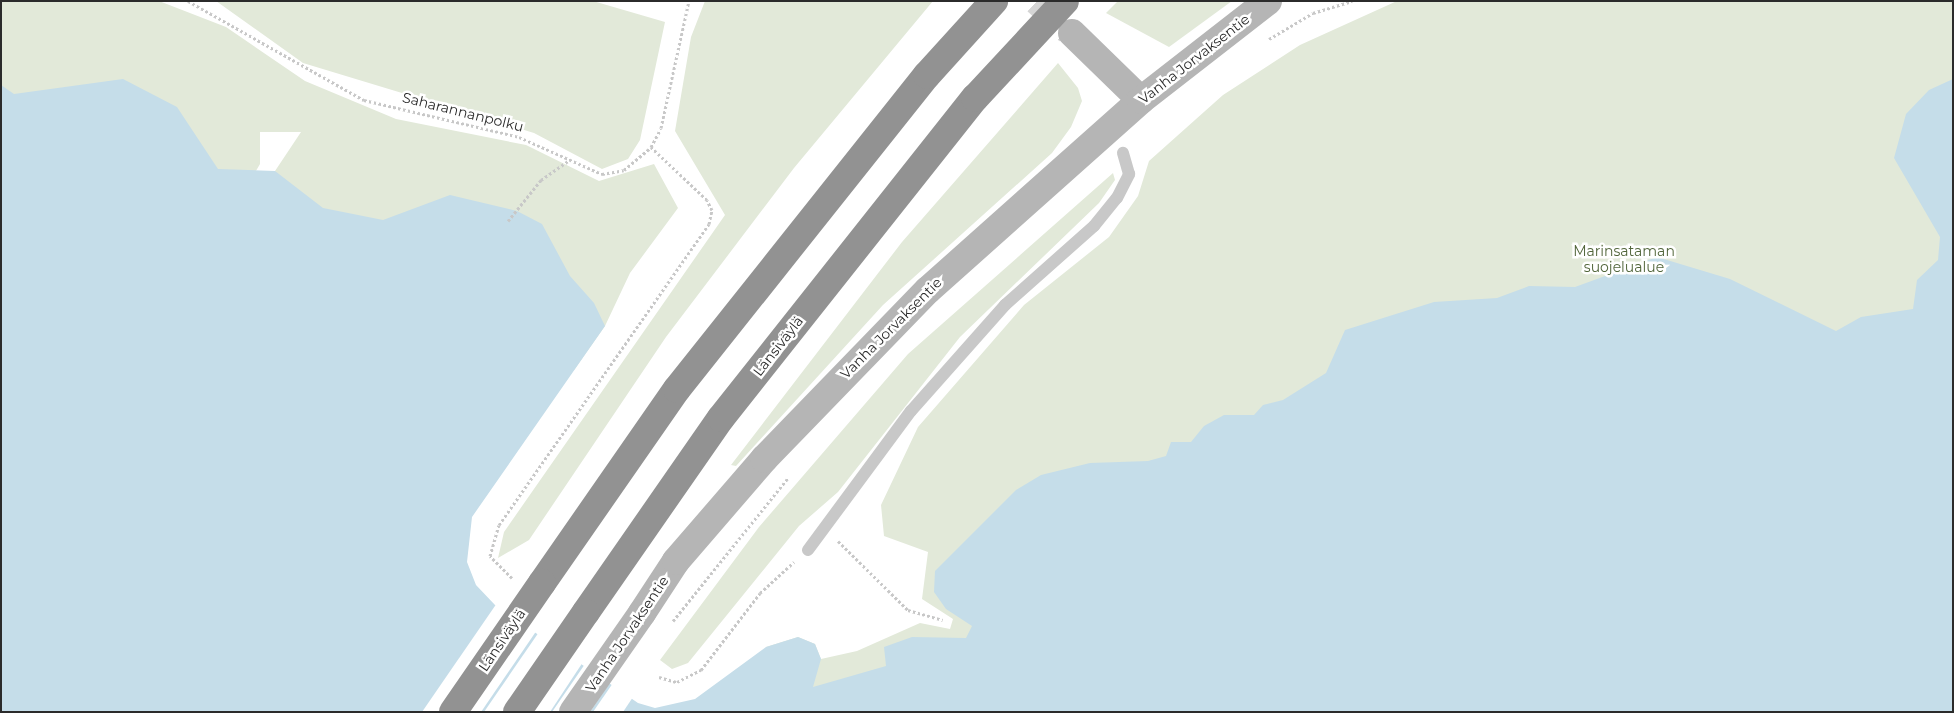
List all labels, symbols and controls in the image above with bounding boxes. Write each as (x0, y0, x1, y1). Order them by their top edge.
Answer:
street label: Vanha Jorvaksentie (1135, 10, 1253, 108)
street label: Saharannanpolku (401, 89, 525, 135)
park label: Marinsataman suojelualue (1573, 243, 1675, 276)
street label: Vanha Jorvaksentie (837, 274, 945, 382)
street label: Länsiväylä (749, 313, 807, 379)
street label: Vanha Jorvaksentie (582, 573, 672, 695)
street label: Länsiväylä (475, 606, 529, 674)

